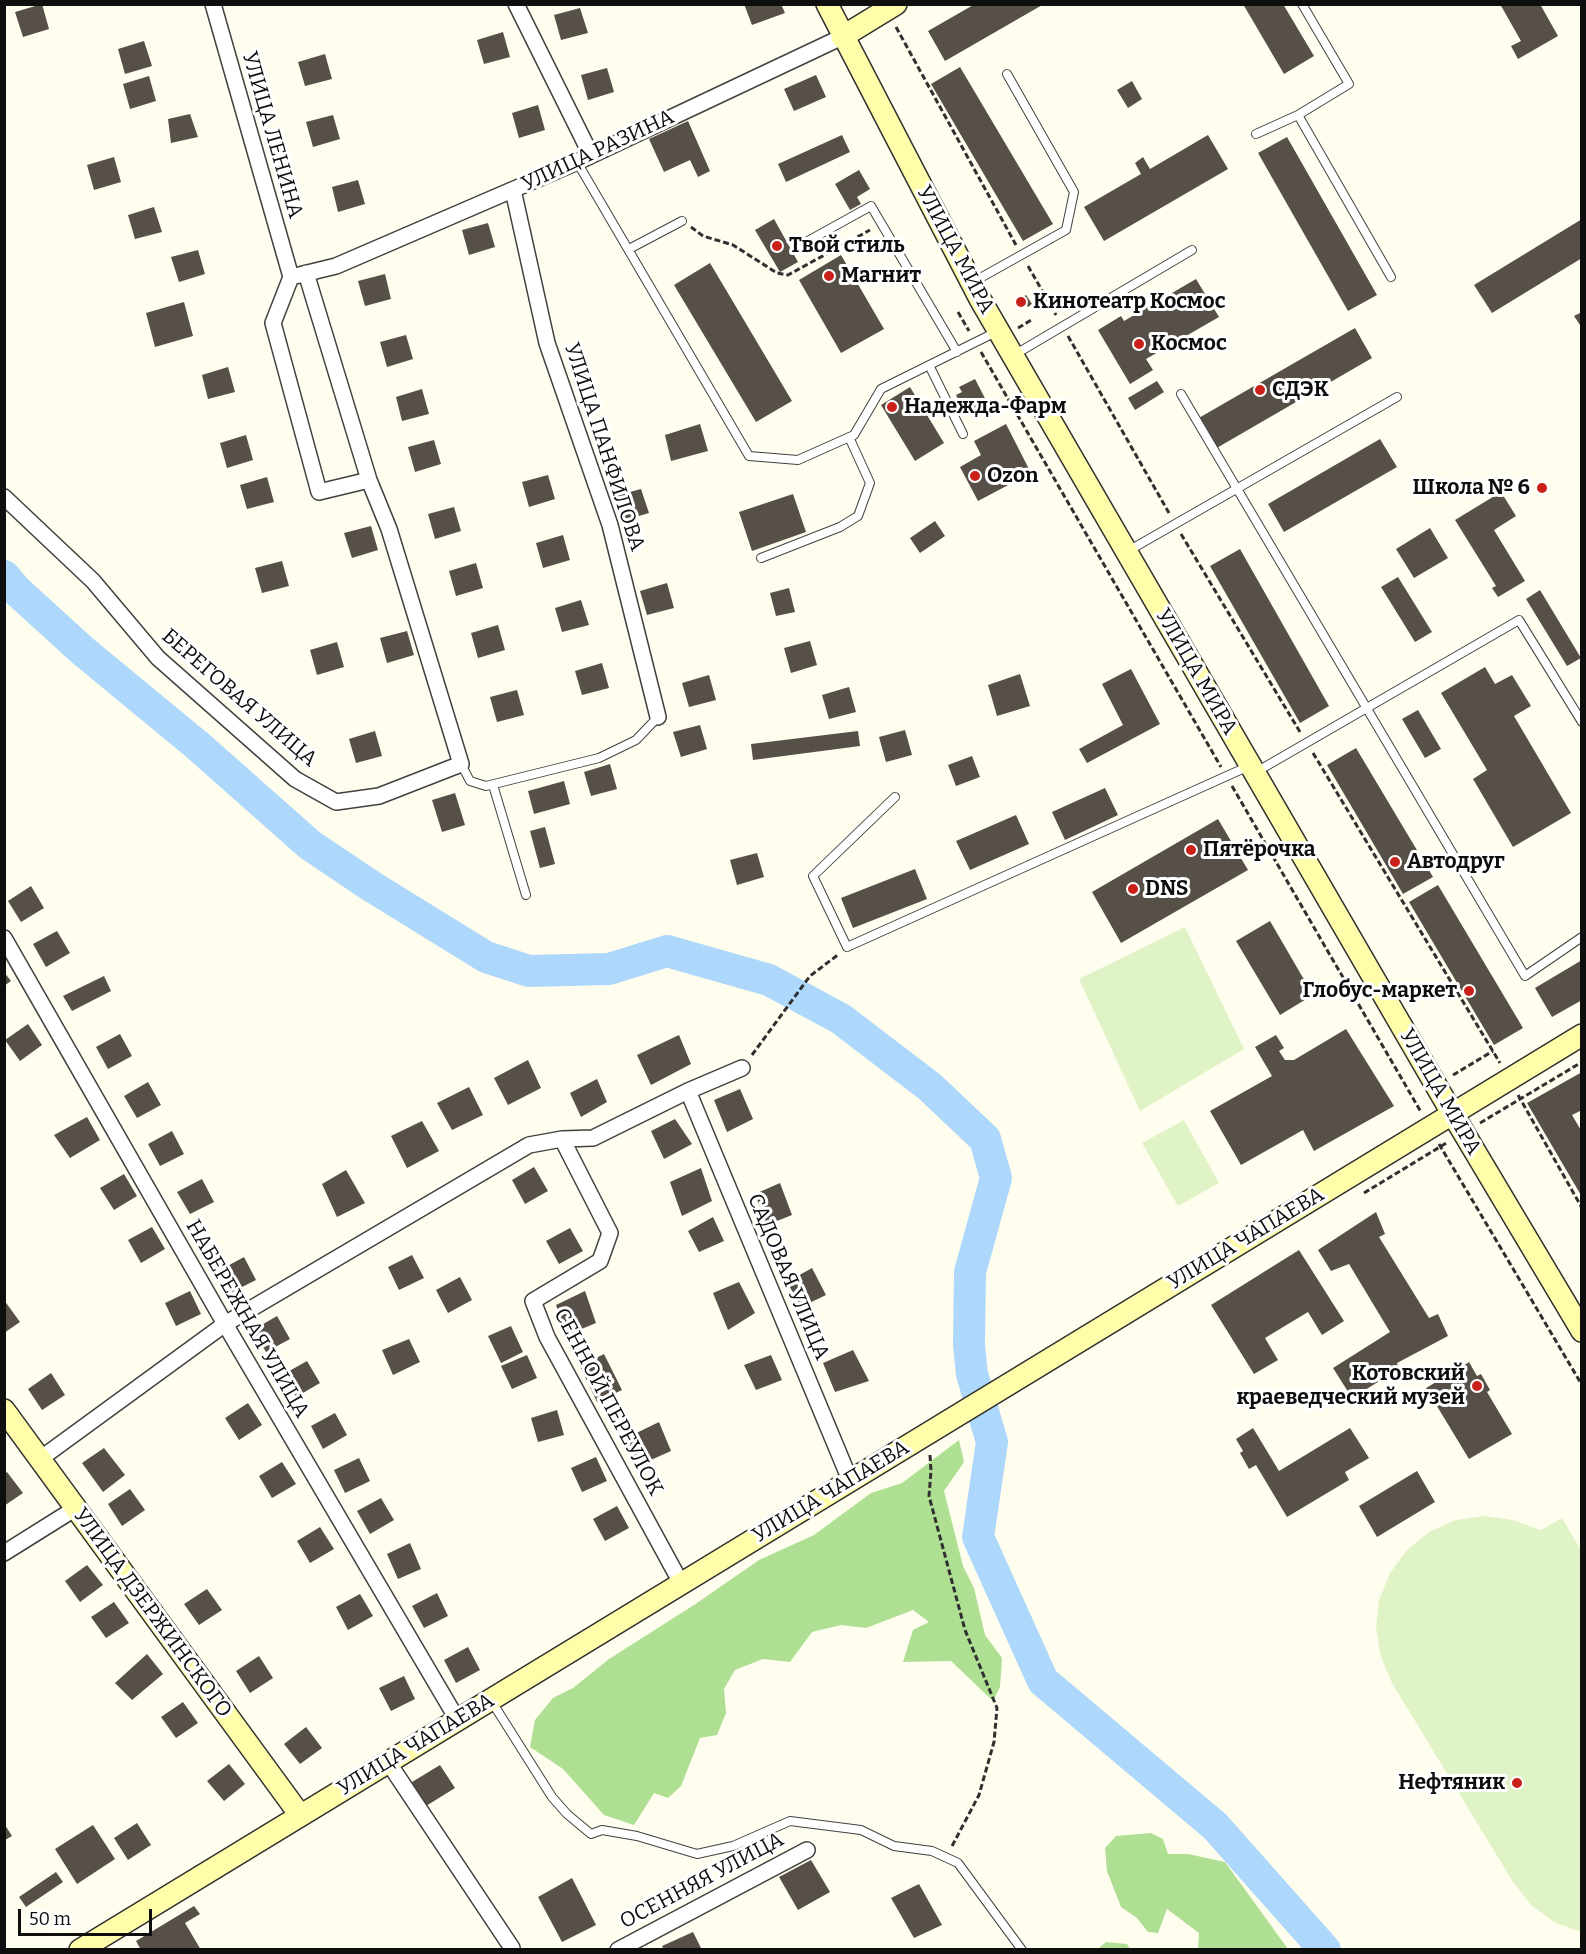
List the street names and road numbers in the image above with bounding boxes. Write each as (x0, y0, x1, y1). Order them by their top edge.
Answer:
street label: УЛИЦА ЛЕНИНА (236, 49, 308, 221)
street label: УЛИЦА РАЗИНА (518, 105, 678, 197)
street label: УЛИЦА МИРА (911, 182, 999, 318)
street label: УЛИЦА ПАНФИЛОВА (558, 340, 650, 554)
street label: УЛИЦА МИРА (1150, 605, 1242, 739)
street label: БЕРЕГОВАЯ УЛИЦА (156, 624, 322, 772)
street label: УЛИЦА МИРА (1394, 1025, 1486, 1159)
street label: УЛИЦА ЧАПАЕВА (1163, 1182, 1329, 1296)
street label: САДОВАЯ УЛИЦА (742, 1190, 834, 1364)
street label: НАБЕРЕЖНАЯ УЛИЦА (180, 1215, 314, 1423)
street label: СЕННОЙ ПЕРЕУЛОК (548, 1304, 668, 1500)
street label: УЛИЦА ЧАПАЕВА (748, 1435, 914, 1549)
street label: УЛИЦА ДЗЕРЖИНСКОГО (67, 1503, 237, 1723)
street label: УЛИЦА ЧАПАЕВА (333, 1688, 499, 1802)
street label: ОСЕННЯЯ УЛИЦА (616, 1827, 788, 1935)

